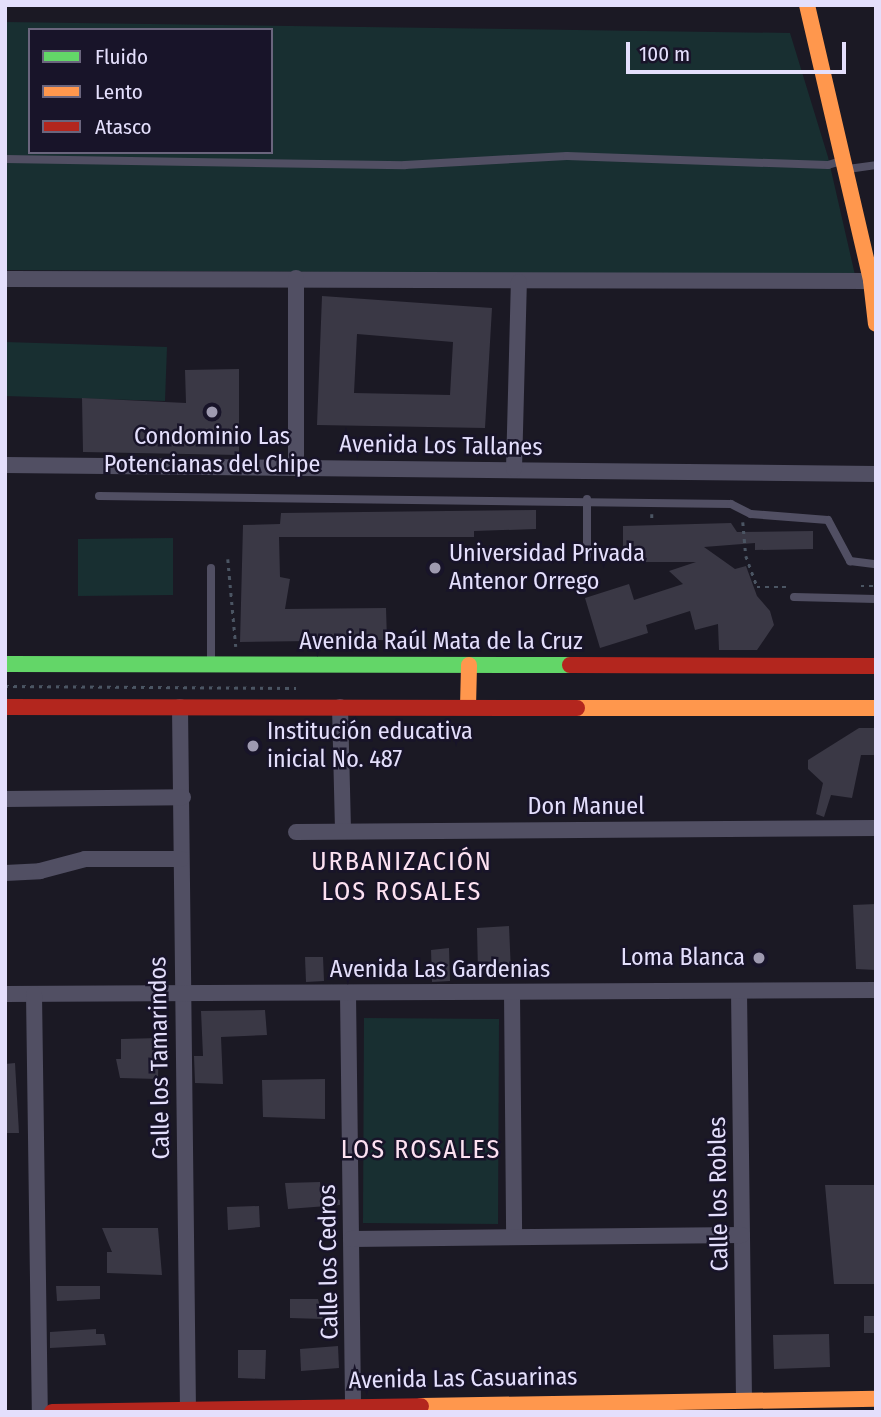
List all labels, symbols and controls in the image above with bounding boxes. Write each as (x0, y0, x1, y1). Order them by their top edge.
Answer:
legend (28, 28, 273, 154)
scale bar (629, 28, 850, 72)
text: 100 m (639, 41, 690, 67)
text: Fluido (95, 44, 148, 70)
text: Lento (95, 79, 143, 105)
text: Atasco (95, 114, 152, 140)
marker: Condominio Las Potencianas del Chipe (204, 404, 220, 420)
place label: Condominio Las Potencianas del Chipe (104, 423, 320, 479)
street label: Avenida Los Tallanes (339, 430, 543, 462)
place label: Universidad Privada Antenor Orrego (449, 540, 645, 596)
marker: Universidad Privada Antenor Orrego (427, 560, 443, 576)
street label: Avenida Raúl Mata de la Cruz (299, 628, 583, 656)
place label: Institución educativa inicial No. 487 (267, 718, 473, 774)
marker: Institución educativa inicial No. 487 (245, 738, 261, 754)
street label: Don Manuel (527, 793, 645, 821)
district label: URBANIZACIÓN LOS ROSALES (313, 846, 491, 908)
place label: Loma Blanca (621, 944, 745, 972)
marker: Loma Blanca (751, 950, 767, 966)
street label: Calle los Tamarindos (144, 956, 176, 1160)
street label: Avenida Las Gardenias (330, 956, 550, 984)
street label: Calle los Robles (703, 1116, 735, 1272)
district label: LOS ROSALES (342, 1134, 500, 1166)
street label: Calle los Cedros (313, 1184, 345, 1340)
street label: Avenida Las Casuarinas (348, 1363, 578, 1395)

